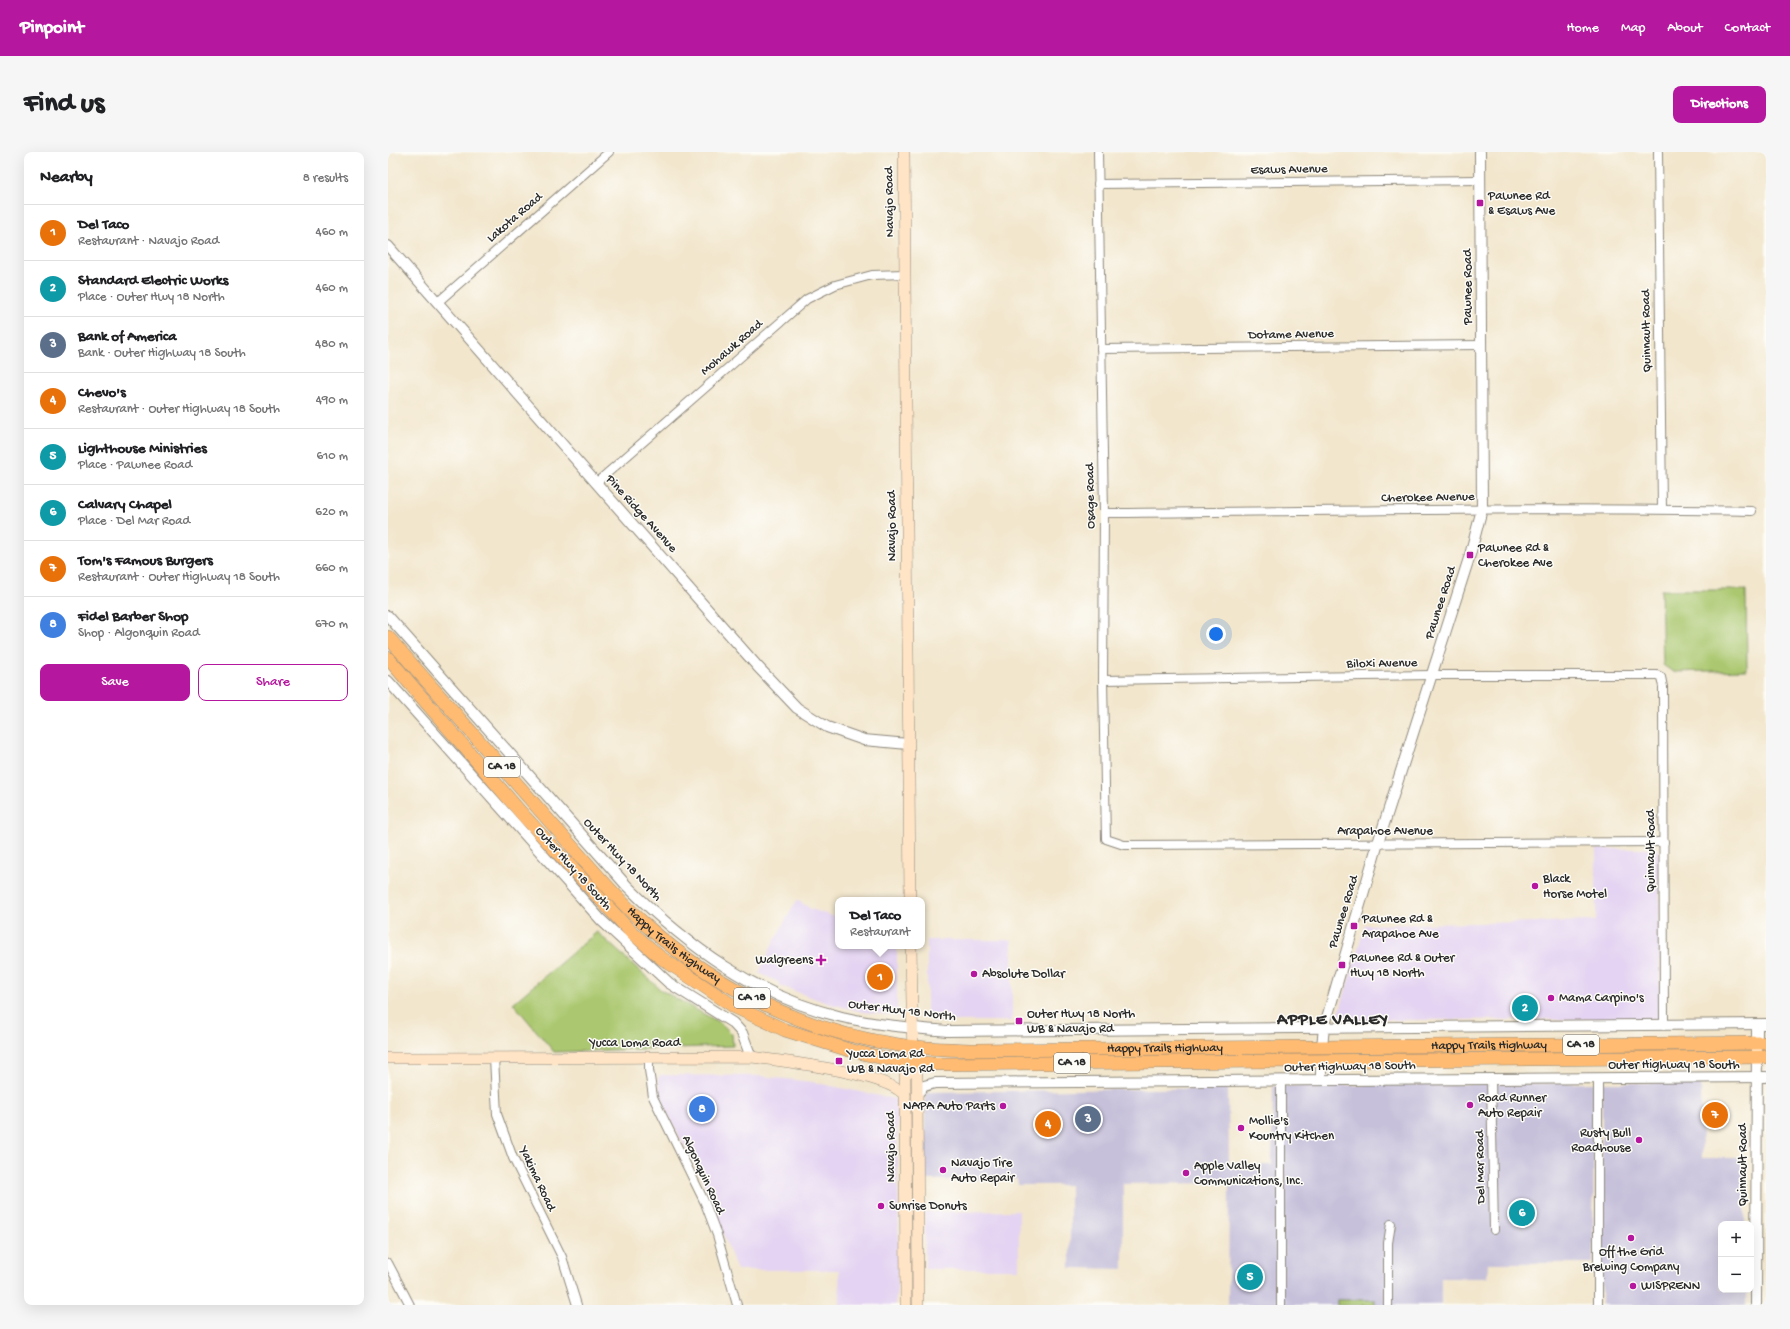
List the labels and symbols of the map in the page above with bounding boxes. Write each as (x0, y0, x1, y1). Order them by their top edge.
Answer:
street label: Esaws Avenue (1250, 162, 1328, 178)
street label: Navajo Road (882, 165, 898, 237)
street label: Lakota Road (484, 189, 547, 246)
place label: Pawnee Rd & Esaws Ave (1487, 189, 1556, 219)
marker: Pawnee Rd & Esaws Ave (1475, 198, 1485, 208)
street label: Pawnee Road (1461, 248, 1476, 326)
street label: Quinnault Road (1639, 288, 1655, 373)
street label: Mohawk Road (698, 316, 767, 379)
street label: Dotame Avenue (1247, 327, 1334, 343)
street label: Osage Road (1083, 462, 1099, 529)
street label: Pine Ridge Avenue (601, 471, 680, 556)
street label: Navajo Road (885, 489, 900, 561)
street label: Cherokee Avenue (1381, 490, 1475, 506)
place label: Pawnee Rd & Cherokee Ave (1477, 541, 1553, 571)
marker: Pawnee Rd & Cherokee Ave (1465, 550, 1475, 560)
street label: Pawnee Road (1422, 563, 1460, 642)
your location (1206, 624, 1226, 644)
street label: Biloxi Avenue (1345, 656, 1418, 672)
road number: CA 18 (484, 757, 520, 777)
street label: Quinnault Road (1644, 808, 1659, 892)
street label: Outer Hwy 18 North (580, 815, 664, 905)
street label: Outer Hwy 18 South (532, 824, 614, 914)
street label: Arapahoe Avenue (1337, 824, 1433, 839)
street label: Pawnee Road (1325, 872, 1363, 951)
place label: Black Horse Motel (1542, 872, 1607, 902)
marker: Black Horse Motel (1530, 881, 1540, 891)
street label: Happy Trails Highway (624, 904, 724, 987)
place label: Pawnee Rd & Arapahoe Ave (1361, 912, 1439, 942)
marker: Pawnee Rd & Arapahoe Ave (1349, 921, 1359, 931)
place label: Pawnee Rd & Outer Hwy 18 North (1349, 951, 1456, 981)
place label: Walgreens (755, 953, 814, 968)
marker: Walgreens (816, 955, 826, 965)
marker: Pawnee Rd & Outer Hwy 18 North (1337, 960, 1347, 970)
pin: 1 (867, 962, 893, 992)
place label: Absolute Dollar (982, 967, 1066, 982)
marker: Absolute Dollar (969, 969, 979, 979)
road number: CA 18 (734, 988, 770, 1008)
place label: Mama Carpino's (1559, 991, 1645, 1006)
pin: 2 (1512, 993, 1538, 1023)
marker: Mama Carpino's (1546, 993, 1556, 1003)
street label: Outer Hwy 18 North (847, 997, 957, 1025)
place label: Outer Hwy 18 North WB & Navajo Rd (1027, 1007, 1135, 1037)
district label: APPLE VALLEY (1276, 1011, 1389, 1031)
marker: Outer Hwy 18 North WB & Navajo Rd (1014, 1016, 1024, 1026)
road number: CA 18 (1563, 1035, 1599, 1055)
street label: Yucca Loma Road (589, 1036, 682, 1051)
street label: Happy Trails Highway (1431, 1037, 1547, 1053)
street label: Happy Trails Highway (1107, 1040, 1223, 1056)
place label: Yucca Loma Rd WB & Navajo Rd (846, 1047, 935, 1077)
road number: CA 18 (1054, 1053, 1090, 1073)
marker: Yucca Loma Rd WB & Navajo Rd (834, 1056, 844, 1066)
street label: Outer Highway 18 South (1284, 1058, 1416, 1076)
street label: Outer Highway 18 South (1608, 1058, 1740, 1073)
place label: Road Runner Auto Repair (1478, 1091, 1547, 1121)
pin: 8 (689, 1094, 715, 1124)
place label: NAPA Auto Parts (903, 1099, 996, 1114)
marker: Road Runner Auto Repair (1465, 1100, 1475, 1110)
pin: 7 (1702, 1100, 1728, 1130)
marker: NAPA Auto Parts (998, 1101, 1008, 1111)
pin: 3 (1075, 1104, 1101, 1134)
pin: 4 (1035, 1109, 1061, 1139)
street label: Navajo Road (884, 1110, 899, 1182)
place label: Mollie's Kountry Kitchen (1249, 1114, 1335, 1144)
street label: Quinnault Road (1736, 1122, 1751, 1206)
marker: Mollie's Kountry Kitchen (1236, 1123, 1246, 1133)
place label: Rusty Bull Roadhouse (1571, 1126, 1631, 1156)
street label: Del Mar Road (1473, 1129, 1489, 1205)
street label: Algonquin Road (678, 1133, 728, 1218)
marker: Rusty Bull Roadhouse (1634, 1135, 1644, 1145)
street label: Yakima Road (515, 1143, 559, 1215)
place label: Navajo Tire Auto Repair (951, 1156, 1016, 1186)
place label: Apple Valley Communications, Inc. (1194, 1159, 1304, 1189)
marker: Navajo Tire Auto Repair (938, 1165, 948, 1175)
marker: Apple Valley Communications, Inc. (1181, 1168, 1191, 1178)
pin: 6 (1509, 1198, 1535, 1228)
place label: Sunrise Donuts (889, 1199, 968, 1214)
marker: Sunrise Donuts (876, 1201, 886, 1211)
marker: Off the Grid Brewing Company (1626, 1233, 1636, 1243)
place label: Off the Grid Brewing Company (1582, 1245, 1680, 1275)
pin: 5 (1237, 1262, 1263, 1292)
place label: WISPRENN (1641, 1279, 1700, 1294)
marker: WISPRENN (1628, 1281, 1638, 1291)

